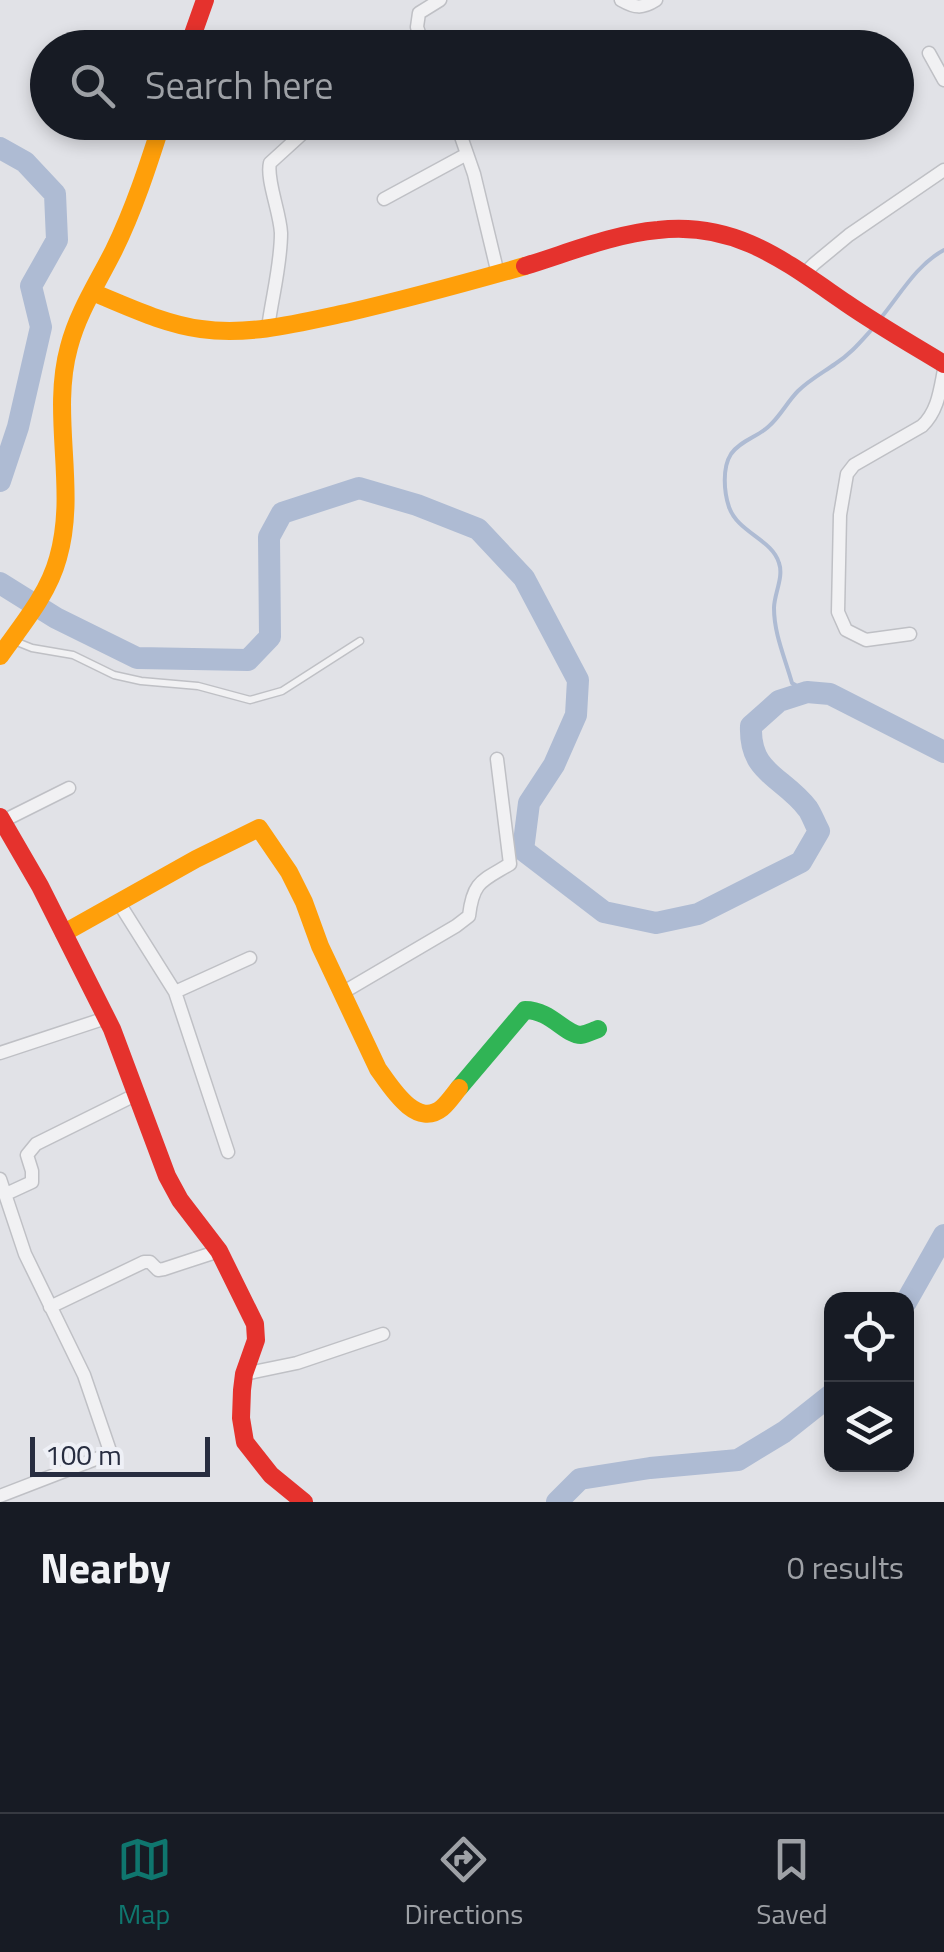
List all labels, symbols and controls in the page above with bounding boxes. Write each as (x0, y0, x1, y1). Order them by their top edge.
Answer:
search box (30, 30, 914, 140)
text: Search here (145, 56, 333, 114)
icon: search (65, 58, 120, 113)
map controls (824, 1292, 914, 1472)
button: locate (824, 1292, 914, 1382)
button: layers (824, 1382, 914, 1472)
scale bar (30, 1432, 210, 1476)
text: 100 m (45, 1433, 122, 1476)
text: Nearby (40, 1535, 171, 1599)
text: 0 results (787, 1543, 904, 1591)
tab: Map (117, 1832, 172, 1935)
tab: Directions (405, 1832, 523, 1935)
tab: Saved (756, 1832, 827, 1935)

